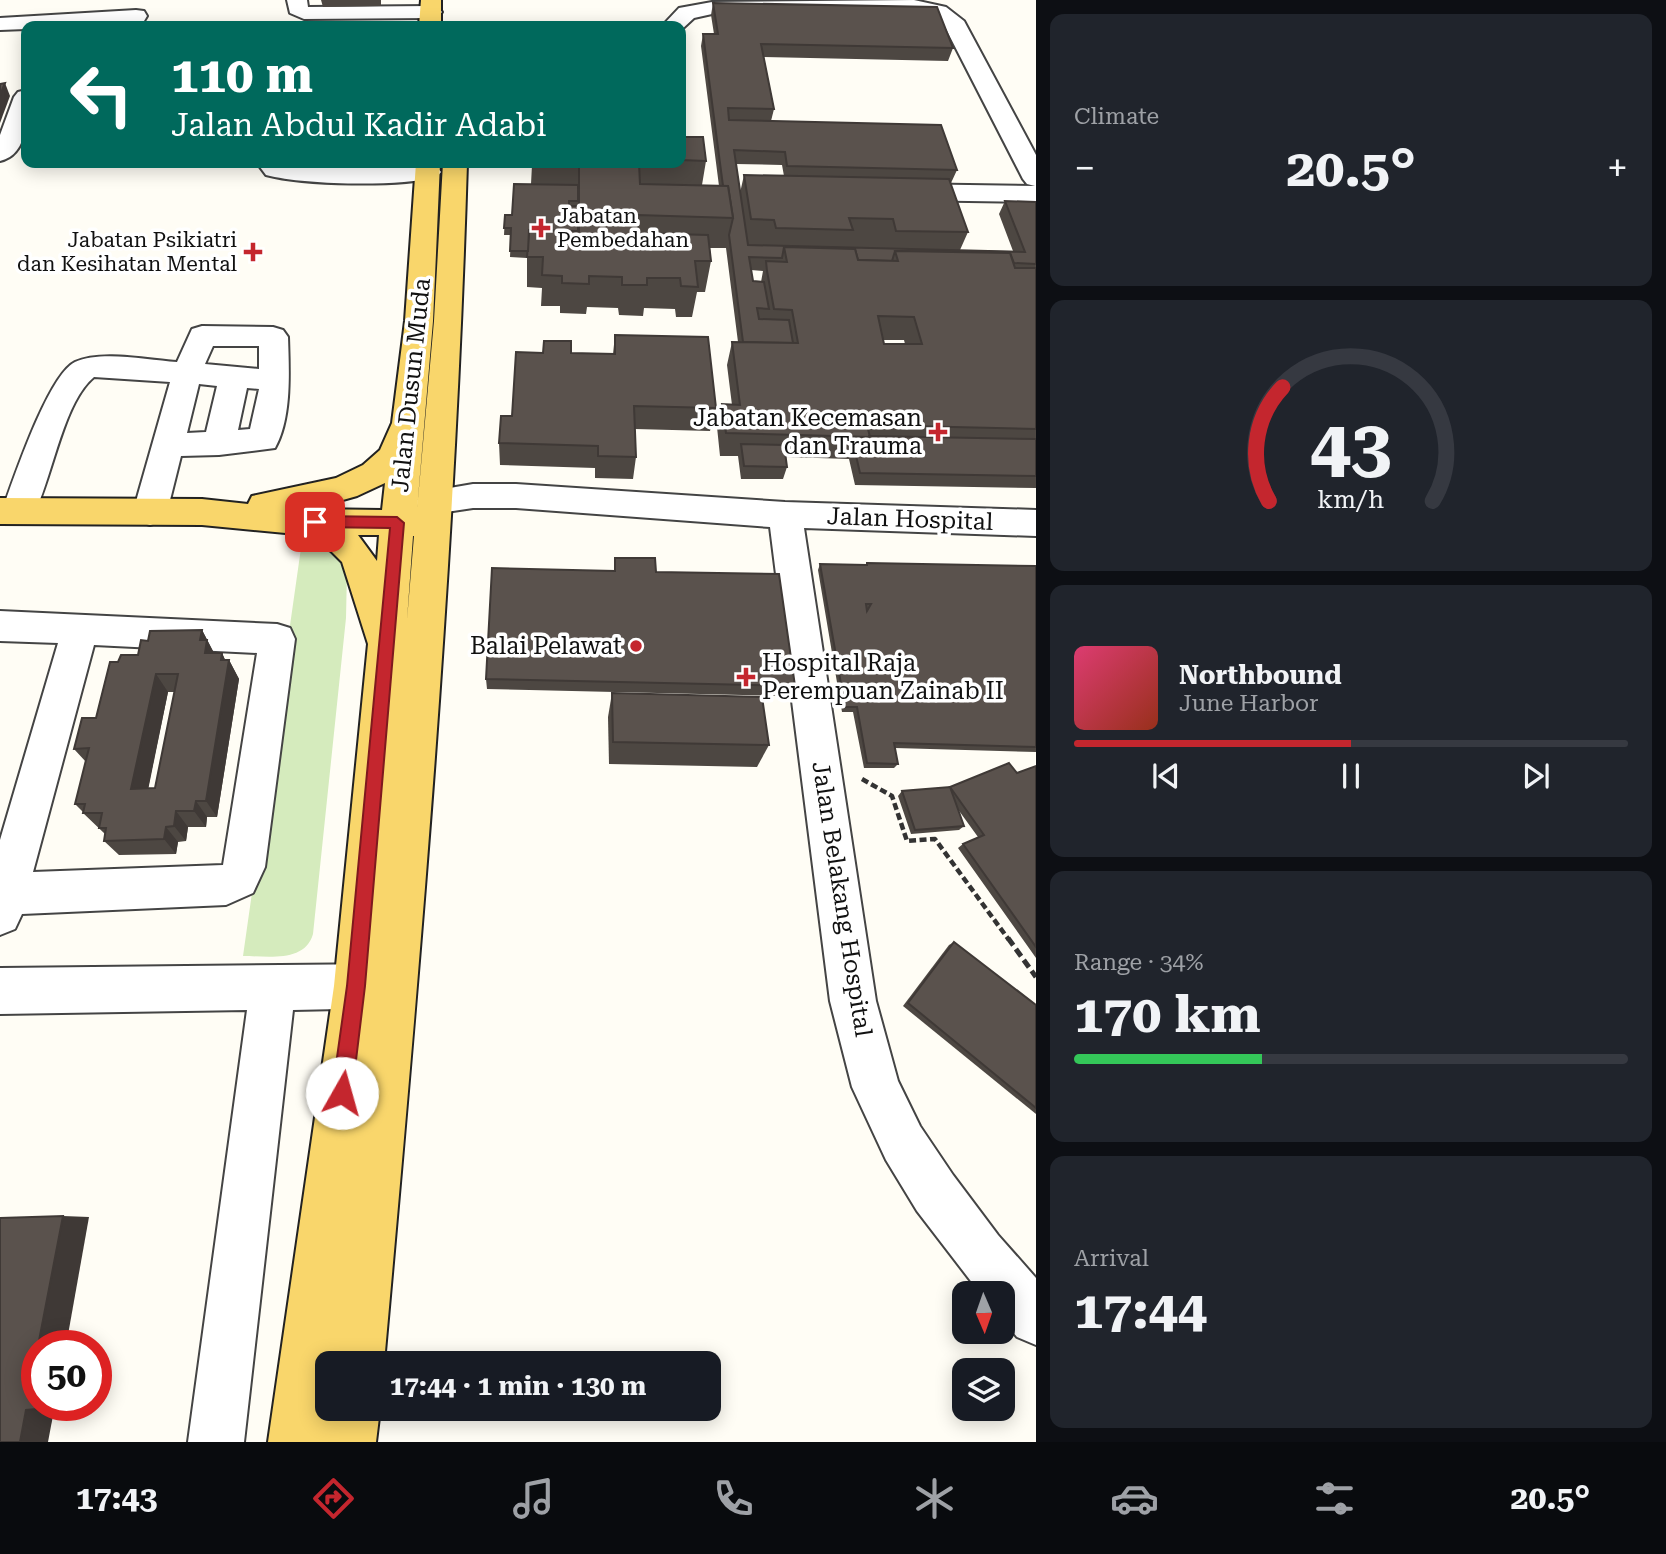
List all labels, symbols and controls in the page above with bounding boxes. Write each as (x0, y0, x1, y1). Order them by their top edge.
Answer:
text: 110 m (171, 47, 313, 104)
icon: left (56, 49, 147, 140)
text: Climate (1074, 103, 1159, 130)
text: Jalan Abdul Kadir Adabi (171, 106, 546, 144)
text: 20.5° (1286, 138, 1416, 199)
text: − (1074, 146, 1095, 190)
text: + (1607, 146, 1628, 190)
place label: Jabatan Pembedahan (557, 204, 689, 252)
marker: Jabatan Pembedahan (531, 218, 551, 238)
place label: Jabatan Psikiatri dan Kesihatan Mental (17, 228, 238, 276)
marker: Jabatan Psikiatri dan Kesihatan Mental (243, 242, 263, 262)
street label: Jalan Dusun Muda (386, 276, 436, 494)
place label: Jabatan Kecemasan dan Trauma (693, 404, 922, 460)
text: 43 (1310, 405, 1392, 490)
marker: Jabatan Kecemasan dan Trauma (928, 422, 948, 442)
text: km/h (1318, 485, 1384, 514)
pin (285, 492, 345, 552)
street label: Jalan Hospital (826, 502, 994, 536)
icon: arrive (296, 503, 334, 541)
place label: Balai Pelawat (470, 632, 622, 660)
marker: Balai Pelawat (628, 638, 644, 654)
place label: Hospital Raja Perempuan Zainab II (762, 649, 1004, 705)
text: Northbound (1179, 660, 1342, 690)
marker: Hospital Raja Perempuan Zainab II (736, 667, 756, 687)
text: June Harbor (1179, 690, 1319, 717)
icon: previous (1147, 757, 1185, 795)
icon: pause (1332, 757, 1370, 795)
icon: next (1517, 757, 1555, 795)
street label: Jalan Belakang Hospital (806, 759, 878, 1039)
text: Range · 34% (1074, 949, 1203, 976)
text: 170 km (1074, 984, 1261, 1045)
position arrow (305, 1056, 379, 1130)
text: Arrival (1074, 1245, 1149, 1272)
text: 17:44 (1074, 1280, 1207, 1341)
north arrow (952, 1281, 1015, 1344)
map controls (952, 1281, 1015, 1421)
speed limit sign: 50 (21, 1330, 112, 1421)
button: layers (952, 1358, 1015, 1421)
text: 17:44 · 1 min · 130 m (390, 1371, 646, 1401)
icon: directions (309, 1474, 358, 1523)
icon: music (509, 1474, 558, 1523)
icon: phone (709, 1474, 758, 1523)
icon: climate (910, 1474, 959, 1523)
icon: car (1110, 1474, 1159, 1523)
icon: filters (1310, 1474, 1359, 1523)
text: 17:43 (76, 1479, 157, 1517)
text: 20.5° (1511, 1479, 1590, 1517)

